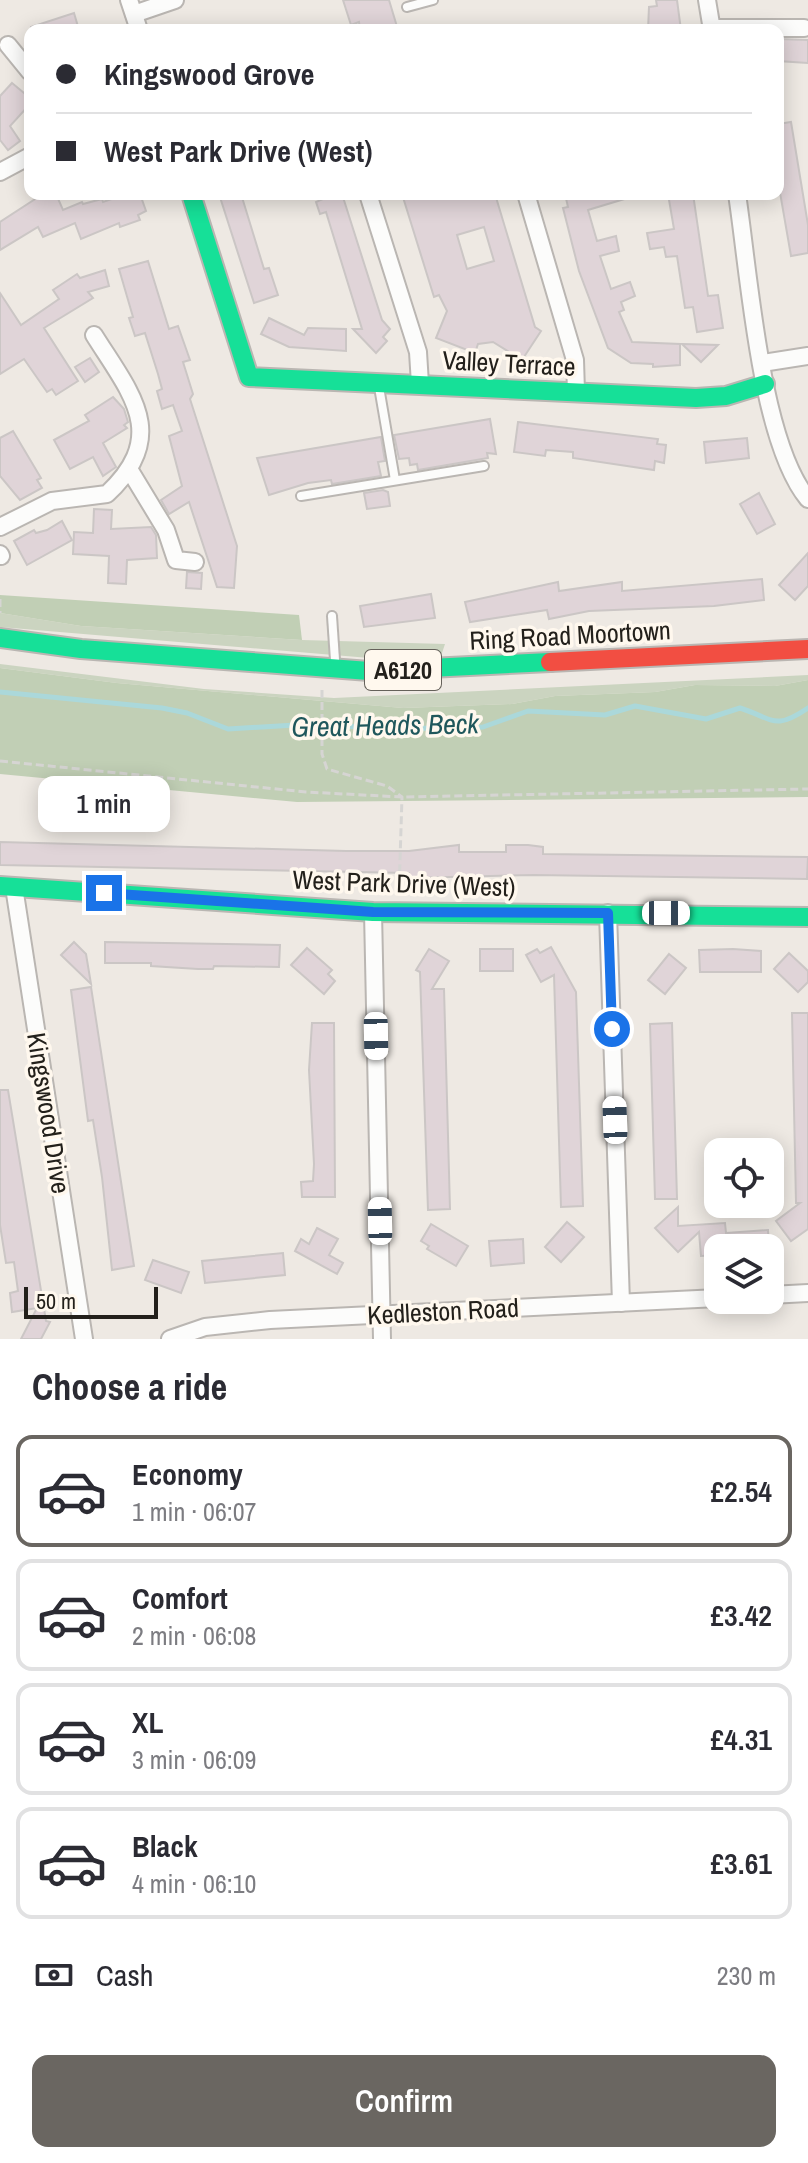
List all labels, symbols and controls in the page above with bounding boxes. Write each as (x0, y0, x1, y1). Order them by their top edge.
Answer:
text: Kingswood Grove (104, 54, 315, 94)
text: West Park Drive (West) (104, 131, 372, 171)
street label: Valley Terrace (442, 342, 576, 384)
street label: Ring Road Moortown (468, 612, 672, 658)
road number: A6120 (365, 650, 441, 690)
water label: Great Heads Beck (291, 704, 481, 746)
callout: 1 min (38, 777, 170, 833)
text: 1 min (77, 786, 131, 821)
street label: West Park Drive (West) (292, 862, 516, 904)
route end (86, 875, 122, 911)
car (642, 901, 690, 925)
route start (594, 1011, 630, 1047)
car (364, 1012, 388, 1060)
street label: Kingswood Drive (19, 1030, 79, 1196)
car (602, 1096, 628, 1144)
map controls (704, 1138, 784, 1314)
button: locate (704, 1138, 784, 1218)
car (368, 1197, 392, 1245)
button: layers (704, 1234, 784, 1314)
scale bar (24, 1283, 158, 1319)
text: 50 m (36, 1286, 76, 1316)
street label: Kedleston Road (366, 1290, 520, 1332)
text: Choose a ride (32, 1363, 227, 1411)
text: Economy (132, 1454, 243, 1494)
icon: car (36, 1455, 108, 1527)
text: £2.54 (710, 1471, 772, 1511)
text: 1 min · 06:07 (132, 1494, 256, 1529)
text: Comfort (132, 1578, 228, 1618)
icon: car (36, 1579, 108, 1651)
text: £3.42 (710, 1595, 772, 1635)
text: 2 min · 06:08 (132, 1618, 256, 1653)
text: XL (132, 1702, 163, 1742)
icon: car (36, 1703, 108, 1775)
text: £4.31 (710, 1719, 772, 1759)
text: 3 min · 06:09 (132, 1742, 256, 1777)
text: Black (132, 1826, 198, 1866)
icon: car (36, 1827, 108, 1899)
text: £3.61 (710, 1843, 772, 1883)
text: 4 min · 06:10 (132, 1866, 256, 1901)
icon: cash (32, 1953, 76, 1997)
text: Cash (96, 1955, 153, 1995)
text: 230 m (717, 1958, 776, 1993)
button: Confirm (32, 2055, 776, 2147)

